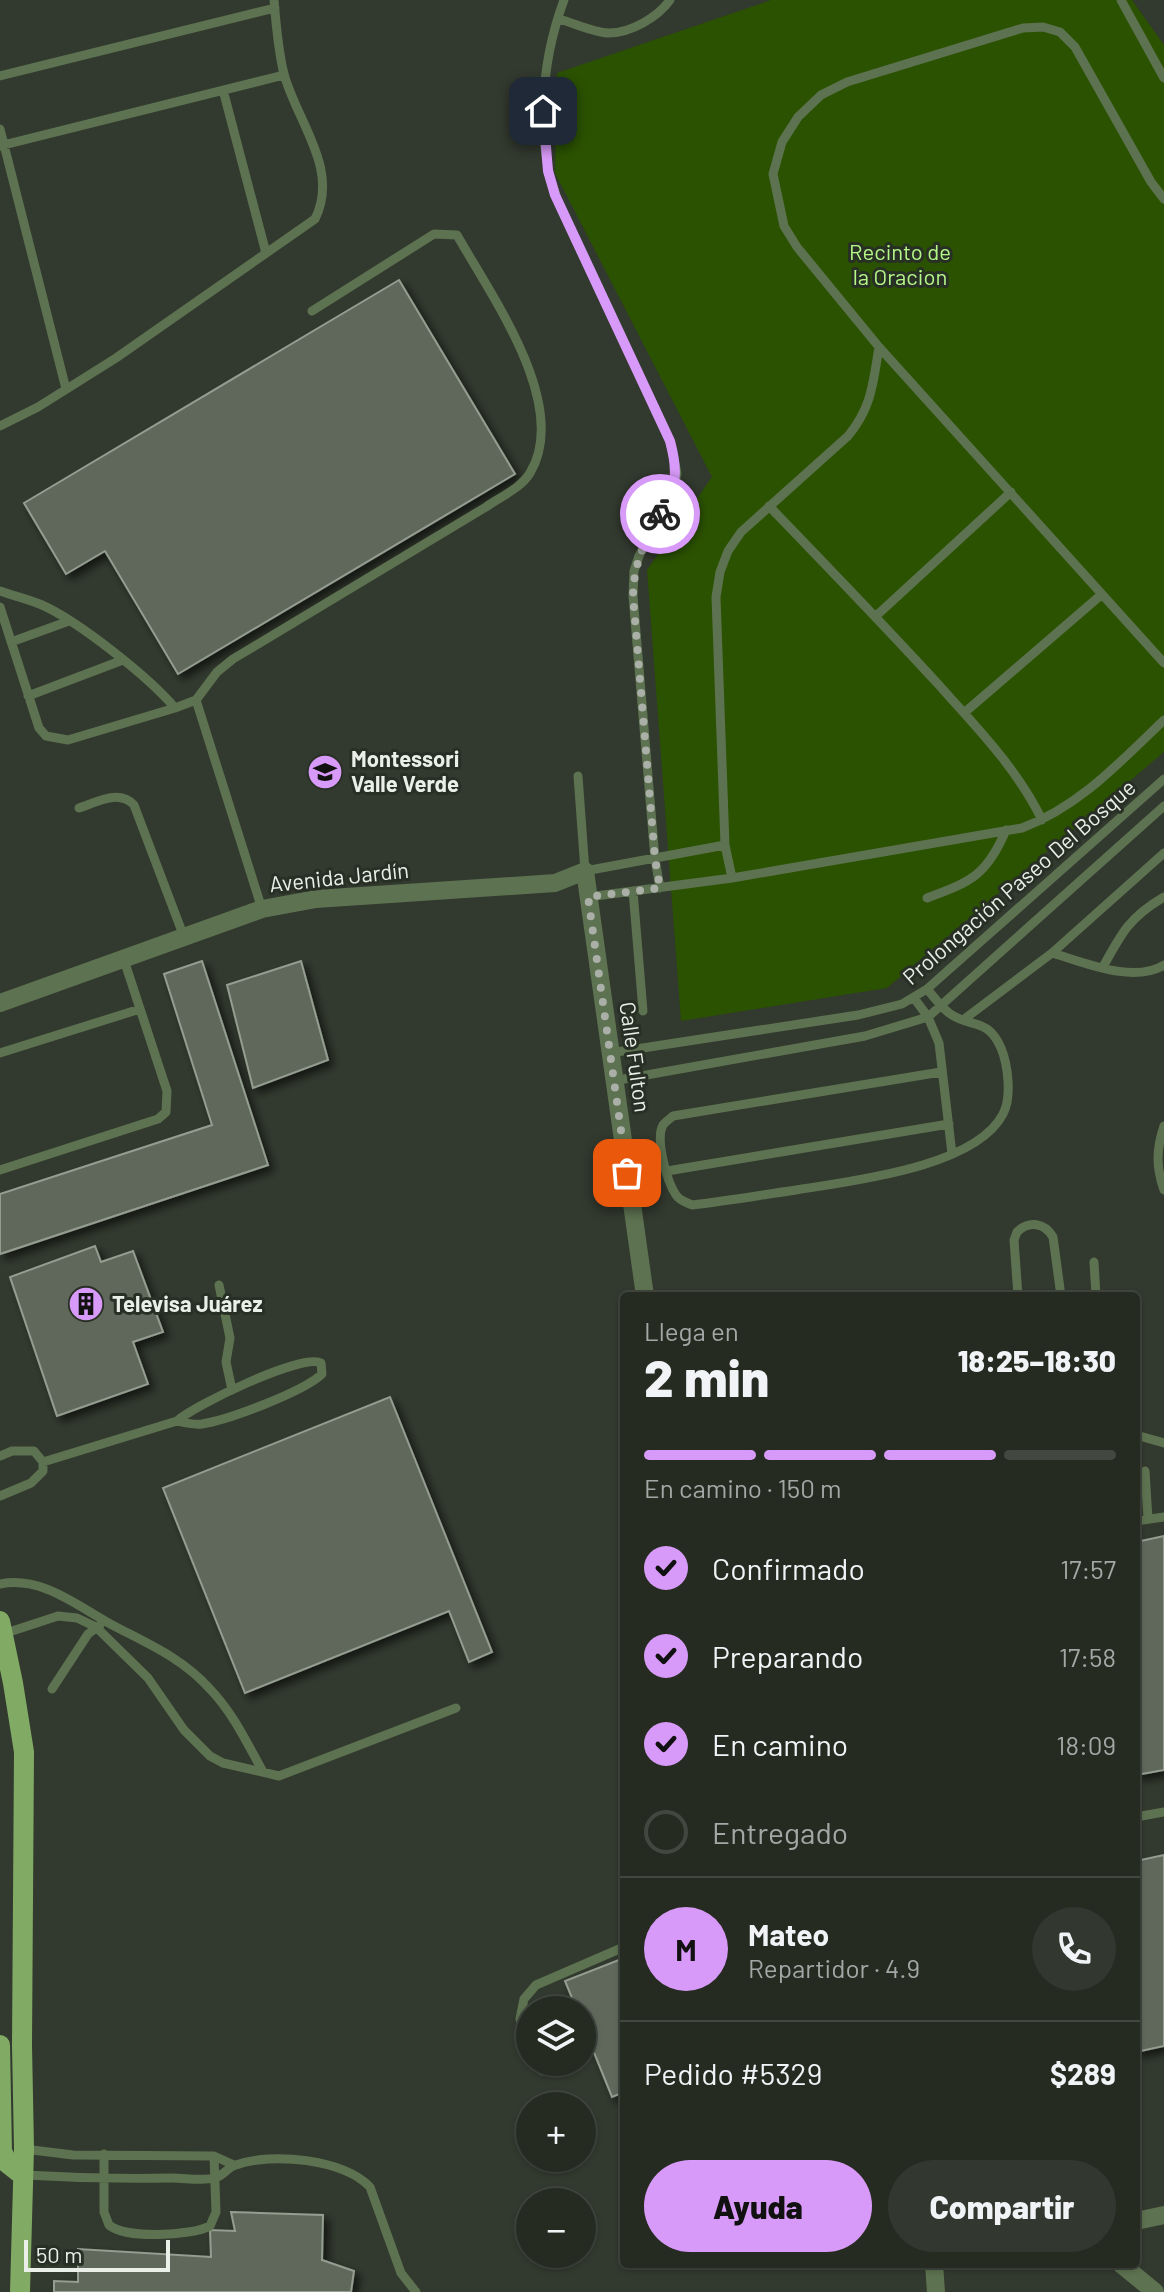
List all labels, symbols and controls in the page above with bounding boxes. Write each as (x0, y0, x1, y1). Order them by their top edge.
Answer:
pin (509, 77, 577, 145)
icon: home (521, 89, 565, 133)
park label: Recinto de la Oracion (849, 238, 951, 289)
courier (620, 474, 700, 554)
icon: bike (638, 492, 682, 536)
place label: Montessori Valle Verde (351, 745, 459, 796)
school or university icon: Montessori Valle Verde (306, 753, 344, 791)
street label: Prolongación Paseo Del Bosque (897, 773, 1140, 989)
street label: Avenida Jardín (268, 856, 410, 896)
street label: Calle Fulton (615, 1000, 657, 1114)
pin (593, 1139, 661, 1207)
icon: bag (605, 1151, 649, 1195)
building icon: Televisa Juárez (67, 1285, 105, 1323)
place label: Televisa Juárez (112, 1290, 263, 1316)
text: Llega en (644, 1315, 739, 1346)
text: 18:25–18:30 (958, 1342, 1116, 1378)
text: 2 min (644, 1345, 769, 1407)
text: En camino · 150 m (644, 1472, 842, 1503)
icon: check (644, 1546, 688, 1590)
text: Confirmado (712, 1550, 865, 1586)
text: 17:57 (1060, 1553, 1116, 1584)
icon: check (644, 1634, 688, 1678)
text: Preparando (712, 1638, 863, 1674)
text: 17:58 (1059, 1641, 1116, 1672)
icon: check (644, 1722, 688, 1766)
text: En camino (712, 1726, 848, 1762)
text: 18:09 (1056, 1729, 1116, 1760)
text: Entregado (712, 1814, 848, 1850)
button: phone (1032, 1907, 1116, 1991)
text: Mateo (748, 1916, 829, 1952)
text: M (675, 1931, 697, 1967)
text: Repartidor · 4.9 (748, 1952, 920, 1983)
map controls (516, 1996, 596, 2268)
button: layers (516, 1996, 596, 2076)
text: Pedido #5329 (644, 2055, 822, 2091)
text: $289 (1050, 2055, 1116, 2091)
button: + (516, 2092, 596, 2172)
button: Ayuda (644, 2160, 872, 2252)
button: Compartir (888, 2160, 1116, 2252)
button: − (516, 2188, 596, 2268)
scale bar (24, 2236, 170, 2272)
text: 50 m (36, 2241, 82, 2267)

